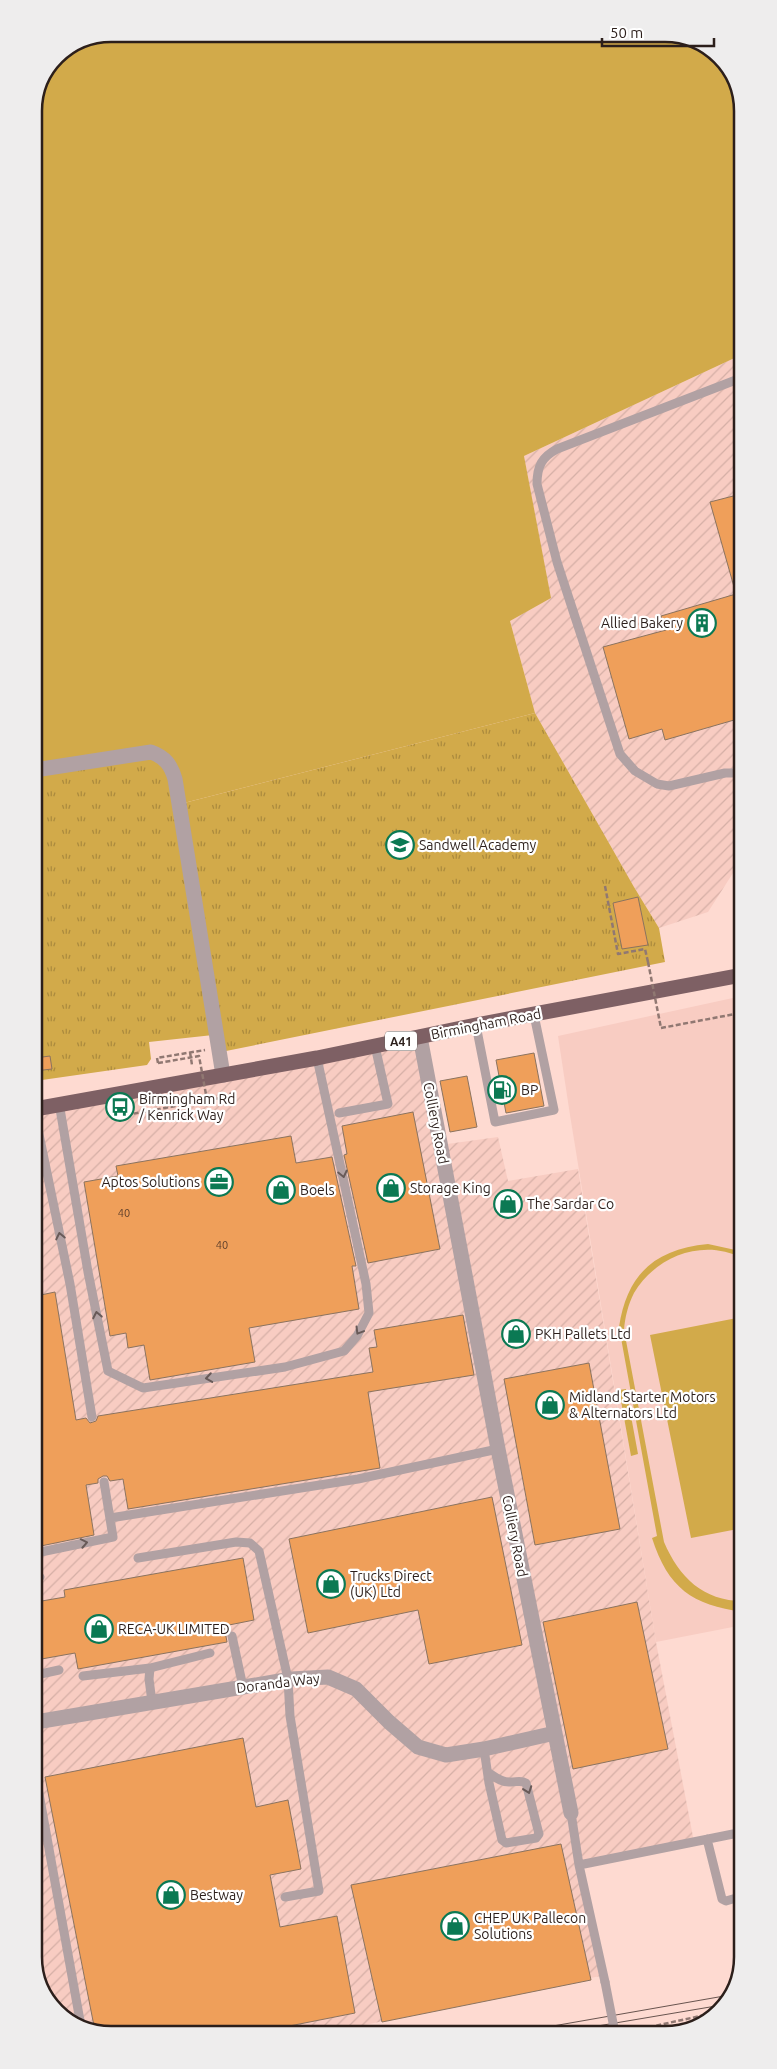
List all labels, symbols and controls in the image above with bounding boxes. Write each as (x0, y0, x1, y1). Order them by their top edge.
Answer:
scale bar (602, 15, 714, 47)
text: 50 m (610, 24, 643, 41)
building icon: Allied Bakery (687, 608, 717, 638)
place label: Allied Bakery (601, 615, 683, 631)
school or university icon: Sandwell Academy (385, 830, 415, 860)
place label: Sandwell Academy (419, 837, 537, 853)
street label: Birmingham Road (430, 1005, 542, 1043)
road number: A41 (385, 1032, 417, 1050)
fuel station icon: BP (487, 1075, 517, 1105)
street label: Colliery Road (420, 1081, 452, 1165)
place label: BP (521, 1082, 538, 1098)
place label: Birmingham Rd / Kenrick Way (138, 1091, 236, 1123)
bus stop icon: Birmingham Rd / Kenrick Way (105, 1092, 135, 1122)
office icon: Aptos Solutions (204, 1167, 234, 1197)
one-way arrow (337, 1170, 348, 1179)
shop icon: Storage King (376, 1173, 406, 1203)
place label: Aptos Solutions (101, 1174, 200, 1190)
shop icon: Boels (266, 1175, 296, 1205)
place label: Storage King (410, 1180, 491, 1196)
place label: Boels (300, 1182, 335, 1198)
shop icon: The Sardar Co (493, 1189, 523, 1219)
place label: The Sardar Co (527, 1196, 614, 1212)
house number: 40 (118, 1207, 130, 1219)
one-way arrow (56, 1232, 66, 1240)
house number: 40 (216, 1239, 228, 1251)
one-way arrow (92, 1311, 103, 1320)
shop icon: PKH Pallets Ltd (501, 1319, 531, 1349)
one-way arrow (355, 1326, 365, 1335)
place label: PKH Pallets Ltd (535, 1326, 631, 1342)
one-way arrow (205, 1373, 214, 1383)
place label: Midland Starter Motors & Alternators Ltd (569, 1389, 715, 1421)
shop icon: Midland Starter Motors & Alternators Ltd (535, 1390, 565, 1420)
street label: Colliery Road (499, 1494, 531, 1578)
one-way arrow (79, 1538, 88, 1549)
place label: Trucks Direct (UK) Ltd (350, 1568, 432, 1600)
shop icon: Trucks Direct (UK) Ltd (316, 1569, 346, 1599)
shop icon: RECA-UK LIMITED (84, 1614, 114, 1644)
place label: RECA-UK LIMITED (118, 1621, 230, 1637)
street label: Doranda Way (235, 1670, 321, 1696)
one-way arrow (522, 1785, 532, 1794)
shop icon: Bestway (156, 1880, 186, 1910)
place label: Bestway (190, 1887, 243, 1903)
place label: CHEP UK Pallecon Solutions (474, 1910, 586, 1942)
shop icon: CHEP UK Pallecon Solutions (440, 1911, 470, 1941)

